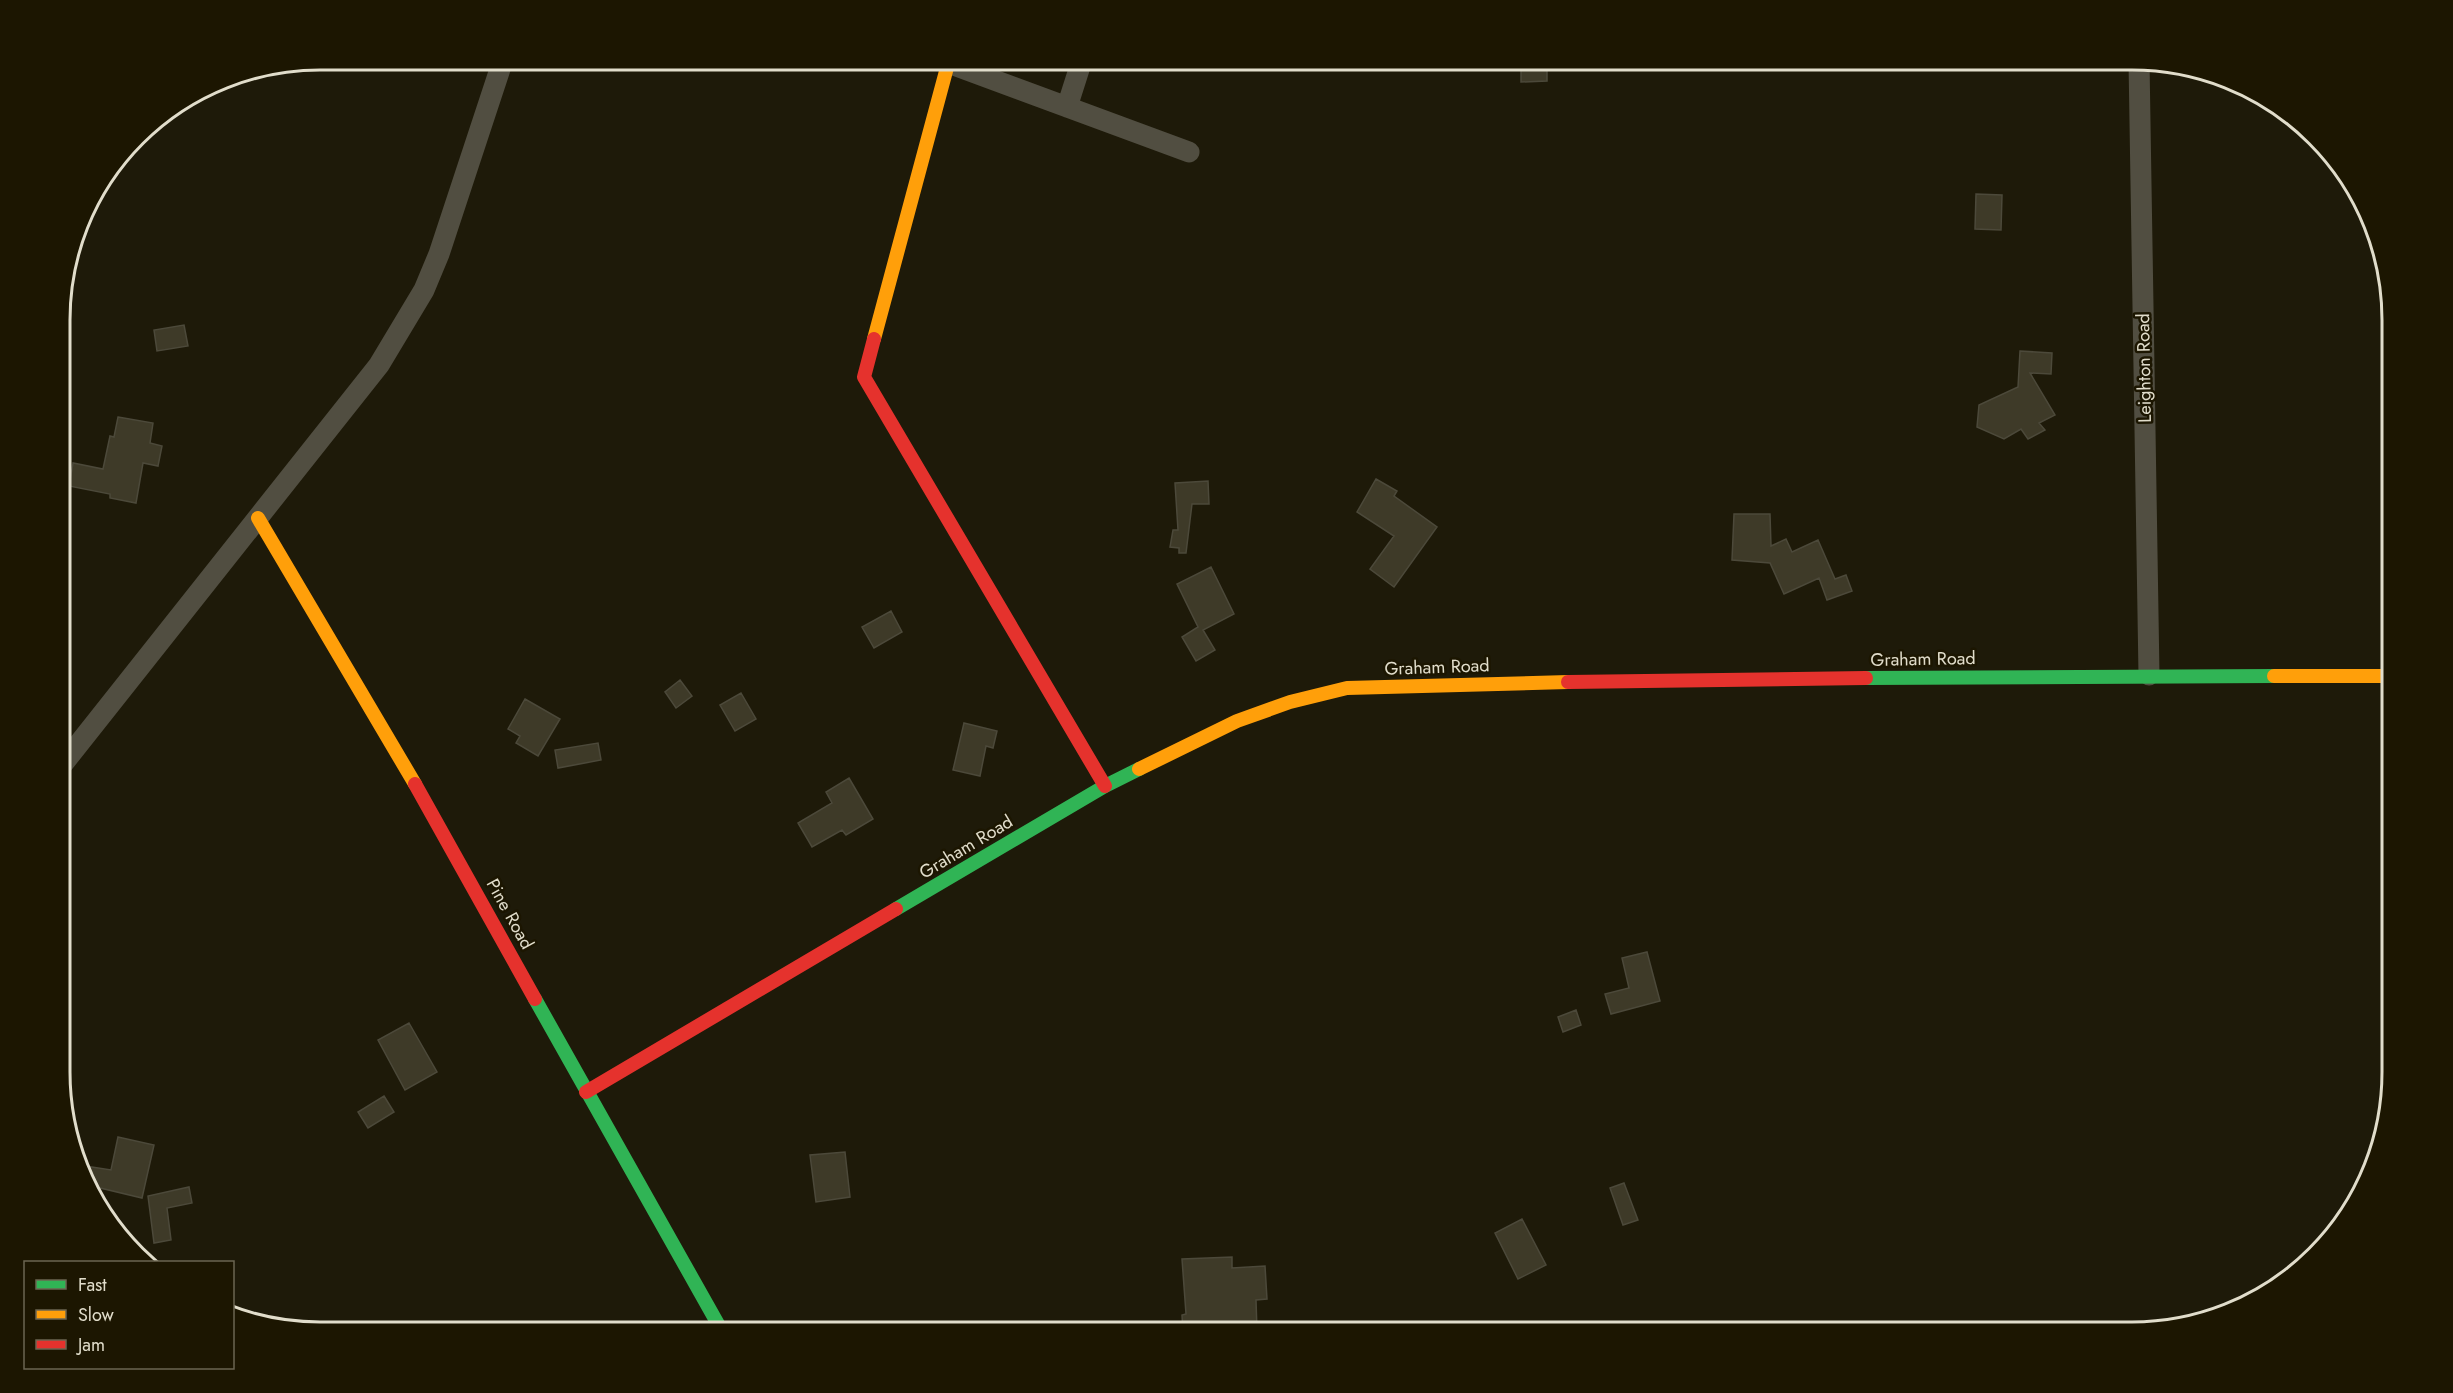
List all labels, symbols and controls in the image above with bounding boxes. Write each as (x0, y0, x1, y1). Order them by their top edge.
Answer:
street label: Leighton Road (2130, 313, 2158, 423)
street label: Graham Road (1870, 645, 1976, 673)
street label: Graham Road (1384, 652, 1490, 682)
street label: Graham Road (914, 809, 1018, 885)
street label: Pine Road (480, 874, 540, 954)
legend (24, 1261, 234, 1369)
text: Fast (78, 1272, 107, 1298)
text: Slow (78, 1302, 115, 1328)
text: Jam (76, 1332, 105, 1358)

